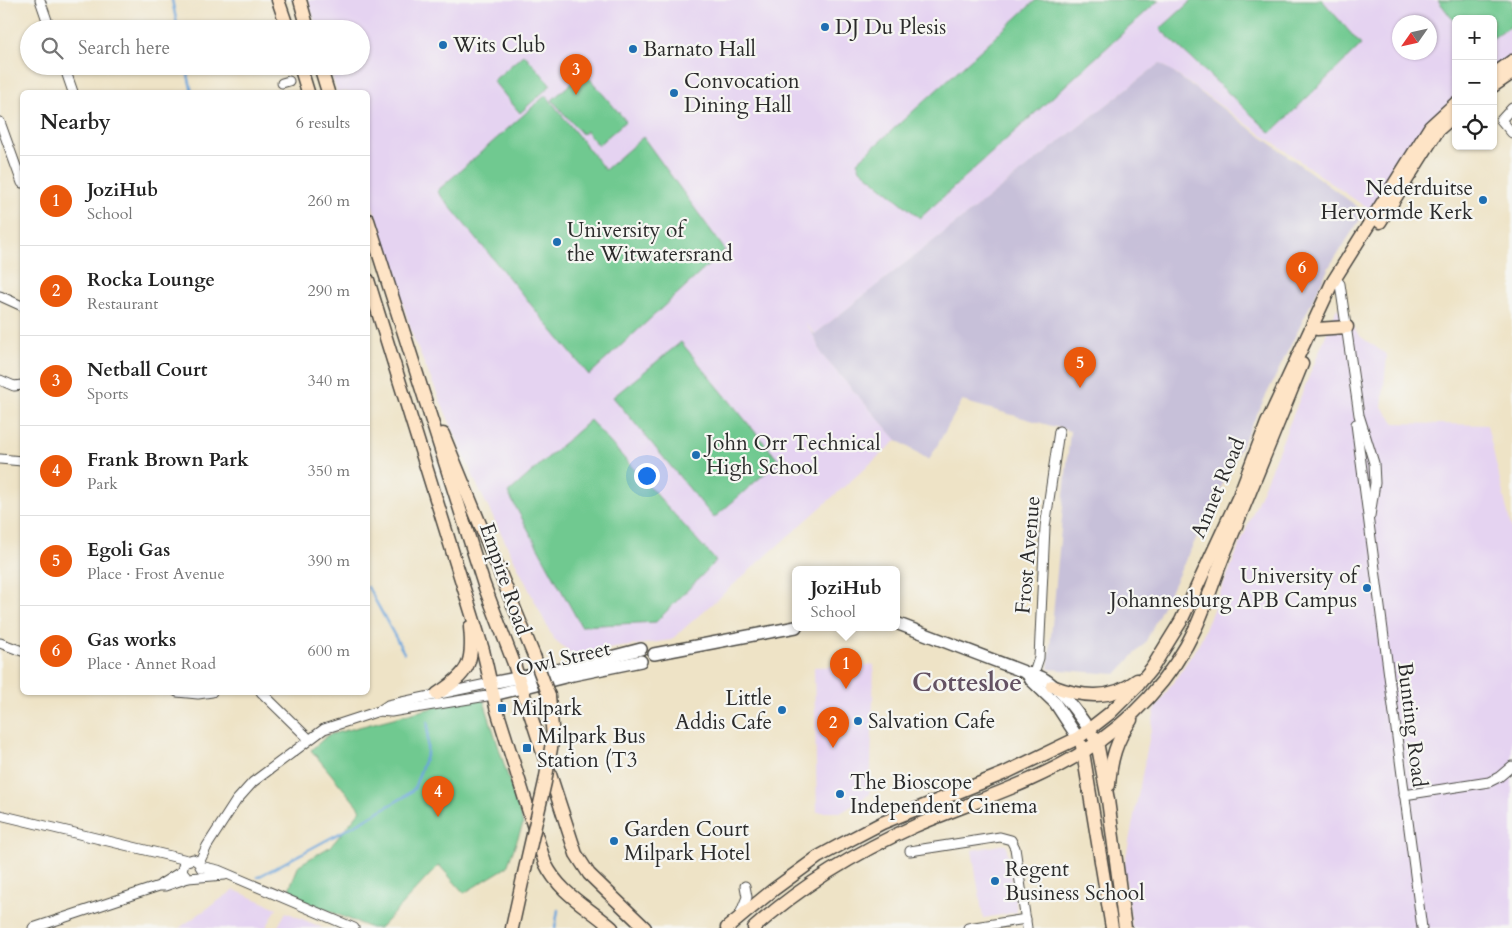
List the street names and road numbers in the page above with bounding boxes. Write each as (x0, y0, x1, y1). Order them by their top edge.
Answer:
street label: Annet Road (1184, 433, 1252, 543)
street label: Frost Avenue (1008, 495, 1048, 615)
street label: Empire Road (472, 519, 538, 639)
street label: Owl Street (513, 634, 614, 684)
street label: Bunting Road (1390, 661, 1434, 789)

